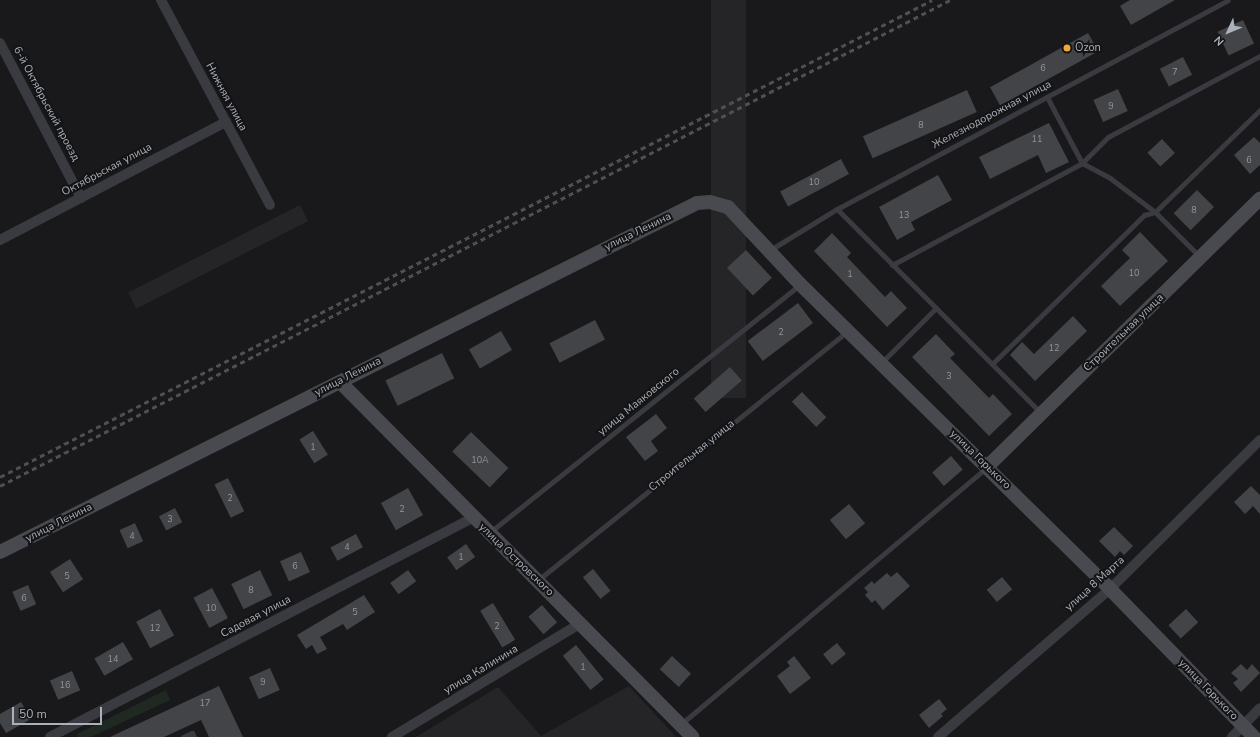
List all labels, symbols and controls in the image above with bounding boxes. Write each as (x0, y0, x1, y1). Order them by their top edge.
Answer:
north arrow (1208, 12, 1248, 52)
text: N (1211, 33, 1227, 49)
place label: Ozon (1075, 41, 1101, 55)
marker: Ozon (1062, 43, 1072, 53)
street label: 6-й Октябрьский проезд (10, 44, 82, 164)
street label: Нижняя улица (203, 61, 249, 133)
house number: 6 (1040, 63, 1046, 73)
house number: 7 (1172, 67, 1178, 77)
street label: Железнодорожная улица (930, 78, 1054, 152)
house number: 9 (1108, 101, 1114, 111)
house number: 8 (918, 120, 924, 130)
house number: 11 (1032, 134, 1042, 144)
street label: Октябрьская улица (60, 141, 154, 199)
house number: 6 (1246, 155, 1252, 165)
house number: 10 (809, 177, 819, 187)
house number: 8 (1191, 205, 1197, 215)
street label: улица Ленина (602, 210, 674, 254)
house number: 13 (899, 210, 909, 220)
house number: 10 (1129, 268, 1139, 278)
house number: 1 (847, 269, 853, 279)
street label: Строительная улица (1081, 291, 1167, 375)
house number: 2 (778, 327, 784, 337)
house number: 12 (1049, 343, 1059, 353)
street label: улица Ленина (313, 355, 383, 399)
street label: улица Маяковского (596, 365, 682, 439)
house number: 3 (946, 371, 952, 381)
street label: Строительная улица (647, 417, 737, 495)
street label: улица Горького (947, 428, 1013, 492)
house number: 1 (310, 442, 316, 452)
house number: 10А (471, 455, 489, 465)
house number: 2 (227, 493, 233, 503)
street label: улица Ленина (24, 501, 94, 545)
house number: 2 (399, 504, 405, 514)
house number: 3 (167, 514, 173, 524)
street label: улица Островского (476, 521, 556, 599)
house number: 4 (129, 531, 135, 541)
house number: 4 (344, 542, 350, 552)
house number: 1 (458, 552, 464, 562)
street label: улица 8 Марта (1062, 554, 1128, 614)
house number: 6 (292, 561, 298, 571)
house number: 5 (64, 571, 70, 581)
house number: 8 (248, 585, 254, 595)
house number: 6 (21, 593, 27, 603)
street label: Садовая улица (219, 593, 293, 641)
house number: 10 (206, 603, 216, 613)
house number: 5 (352, 607, 358, 617)
house number: 2 (494, 621, 500, 631)
house number: 12 (150, 623, 160, 633)
street label: улица Калинина (441, 643, 521, 697)
house number: 14 (108, 654, 118, 664)
street label: улица Горького (1176, 657, 1240, 723)
house number: 1 (580, 662, 586, 672)
house number: 9 (260, 677, 266, 687)
house number: 16 (60, 680, 70, 690)
house number: 17 (200, 698, 210, 708)
scale bar (14, 699, 104, 725)
text: 50 m (19, 706, 47, 722)

